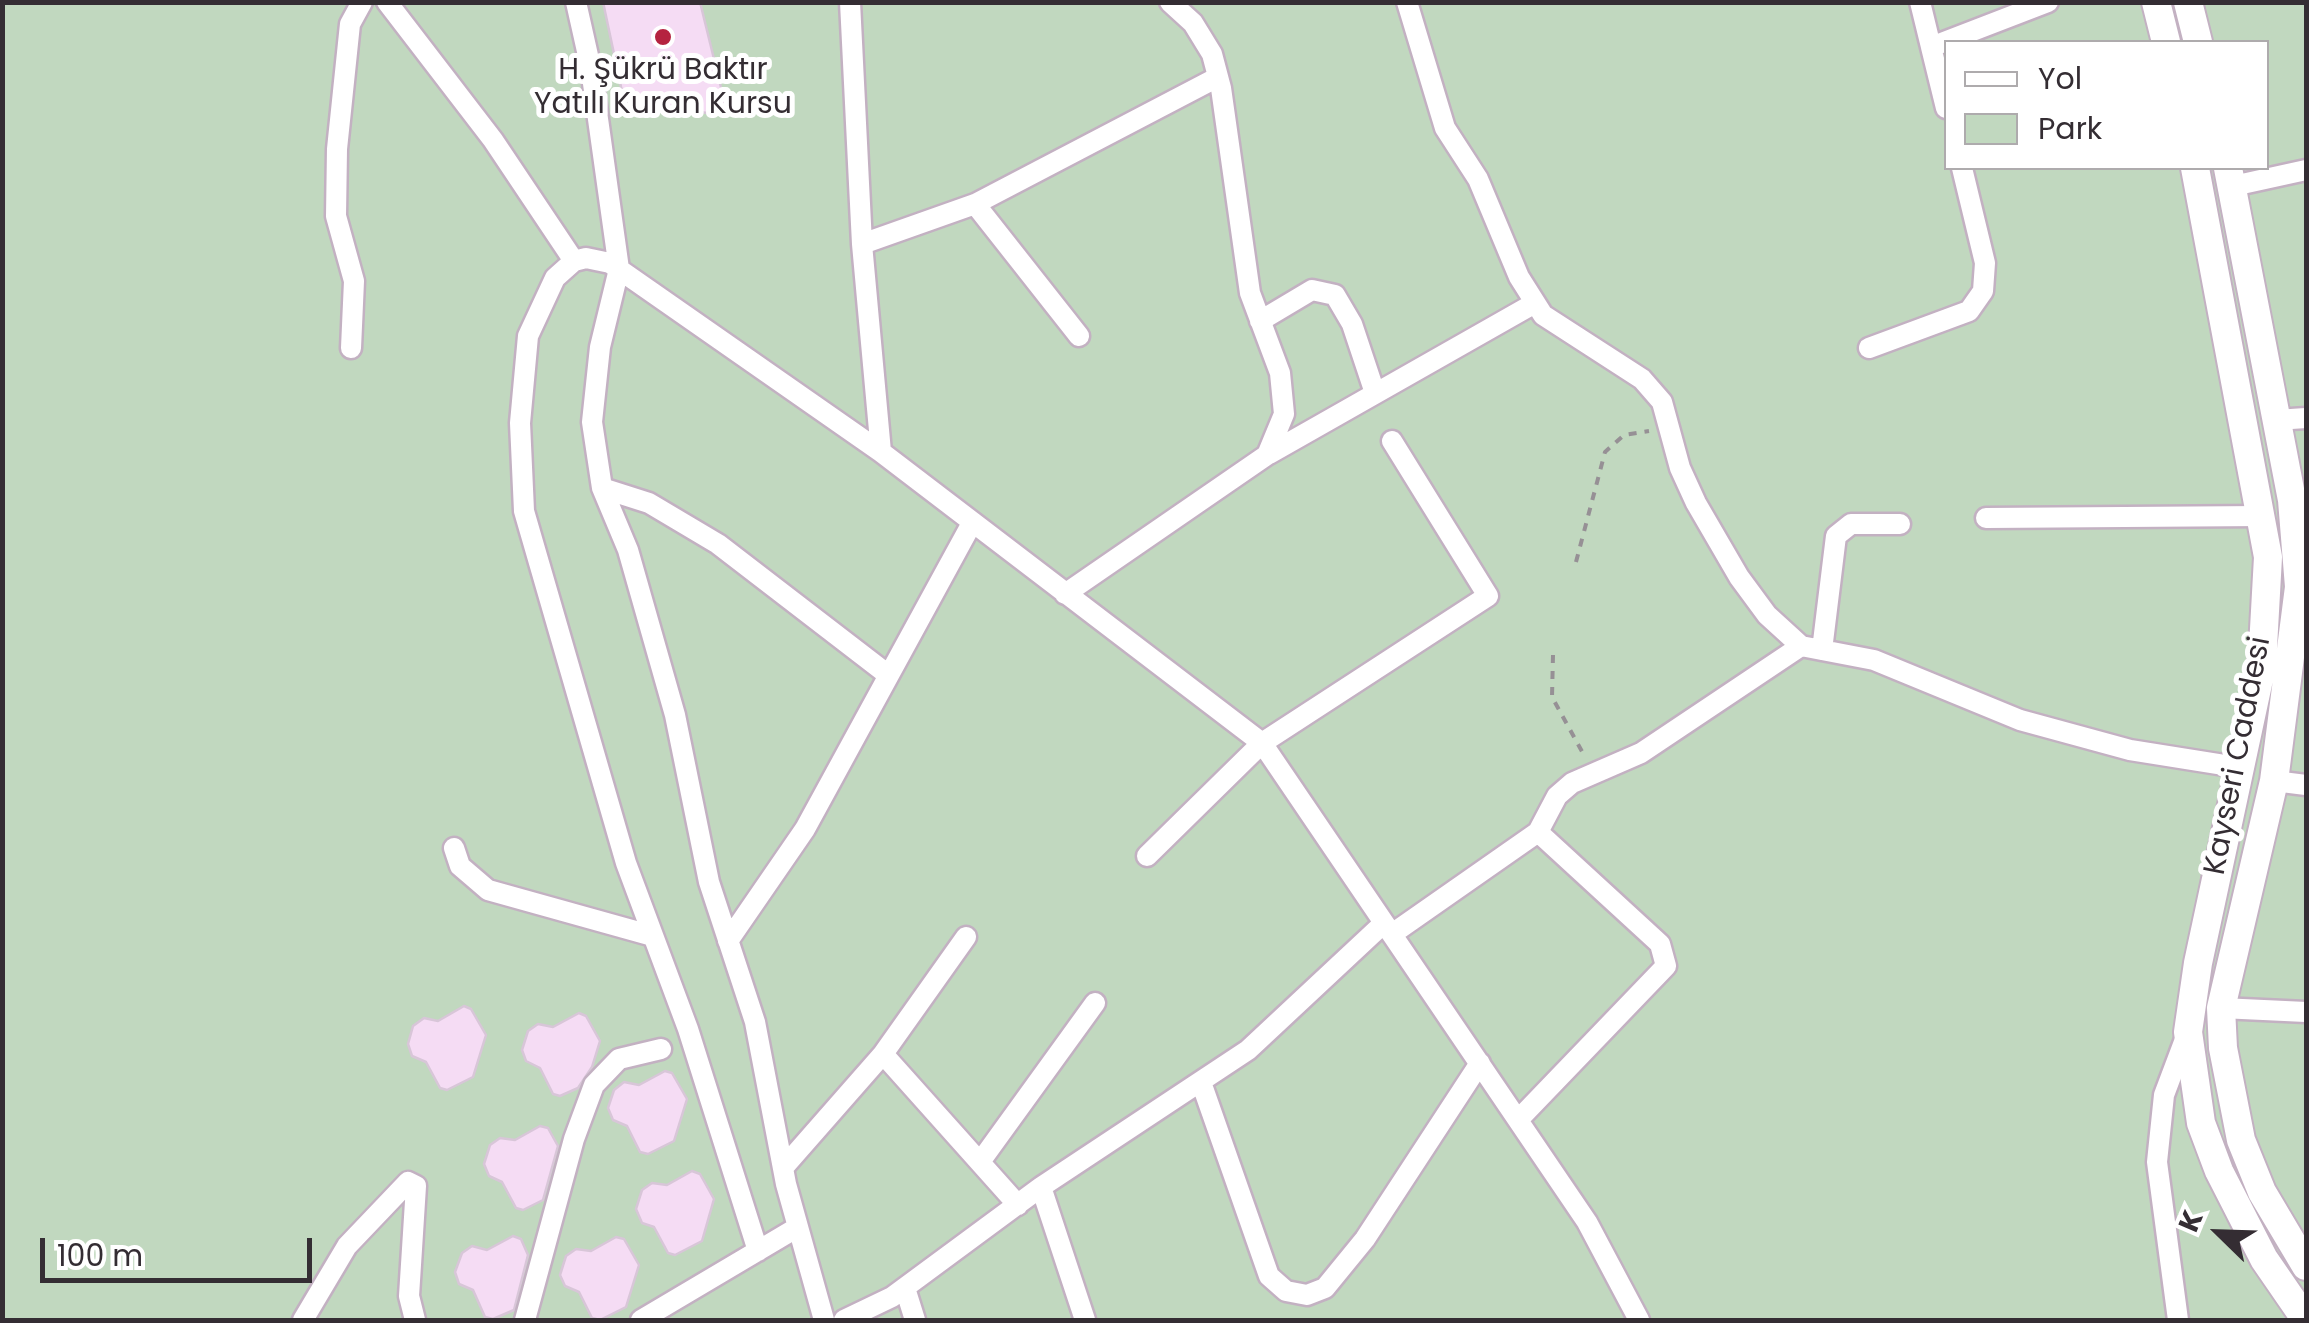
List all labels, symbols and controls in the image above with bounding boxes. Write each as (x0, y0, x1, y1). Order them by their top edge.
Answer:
marker: H. Şükrü Baktır Yatılı Kuran Kursu (652, 26, 674, 48)
legend (1944, 40, 2269, 170)
place label: H. Şükrü Baktır Yatılı Kuran Kursu (534, 53, 792, 124)
text: Yol (2038, 57, 2082, 100)
text: Park (2038, 107, 2102, 150)
street label: Kayseri Caddesi (2198, 634, 2280, 878)
north arrow (2169, 1183, 2269, 1283)
text: K (2169, 1204, 2213, 1238)
scale bar (45, 1218, 318, 1280)
text: 100 m (57, 1234, 143, 1277)

